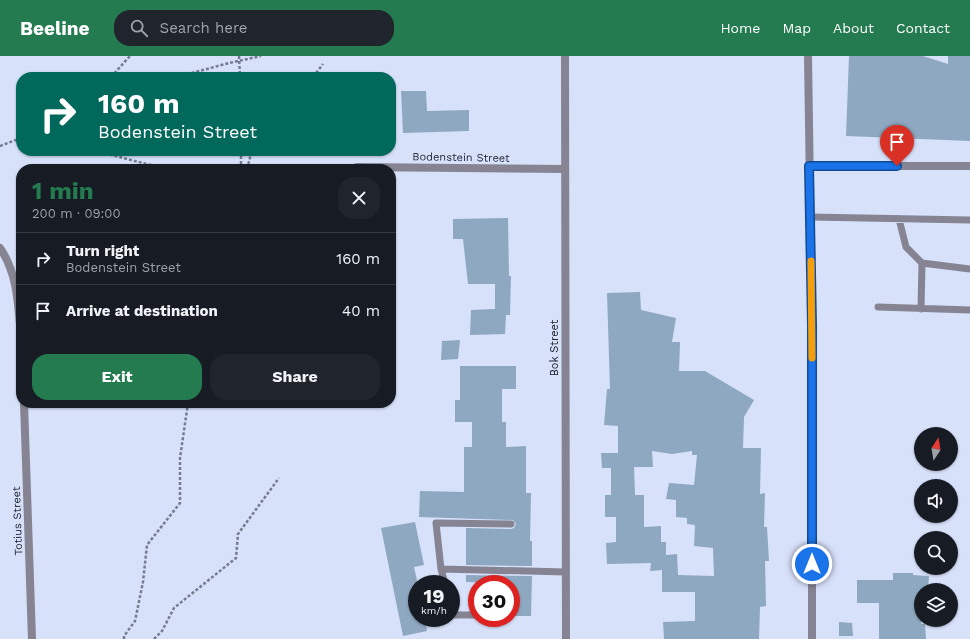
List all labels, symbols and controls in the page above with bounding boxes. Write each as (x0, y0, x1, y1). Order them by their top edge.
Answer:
search box (114, 10, 394, 46)
text: Beeline (20, 17, 90, 40)
icon: search (128, 17, 150, 39)
text: Search here (160, 19, 247, 37)
text: Home (720, 20, 760, 36)
text: Map (782, 20, 811, 36)
text: About (833, 20, 874, 36)
text: Contact (896, 20, 950, 36)
text: 160 m (98, 87, 180, 120)
icon: right (32, 88, 84, 140)
text: Bodenstein Street (98, 121, 257, 142)
pin (880, 125, 914, 166)
icon: arrive (886, 131, 908, 153)
street label: Bodenstein Street (412, 150, 510, 165)
text: 1 min (32, 177, 94, 205)
button: close (338, 177, 380, 219)
text: 200 m · 09:00 (32, 206, 121, 221)
text: Turn right (66, 242, 139, 260)
icon: right (32, 248, 54, 270)
text: 160 m (336, 250, 380, 268)
text: Bodenstein Street (66, 260, 181, 275)
icon: arrive (32, 300, 54, 322)
text: Arrive at destination (66, 302, 218, 320)
text: 40 m (342, 302, 380, 320)
street label: Bok Street (548, 319, 561, 376)
button: Exit (32, 354, 202, 400)
button: Share (210, 354, 380, 400)
north arrow (914, 427, 958, 471)
map controls (914, 427, 958, 627)
button: sound (914, 479, 958, 523)
street label: Totius Street (10, 486, 25, 556)
button: search (914, 531, 958, 575)
position arrow (791, 543, 833, 585)
speed limit sign: 30 (468, 575, 520, 627)
button: layers (914, 583, 958, 627)
text: 19 (424, 584, 444, 608)
text: km/h (421, 605, 447, 616)

